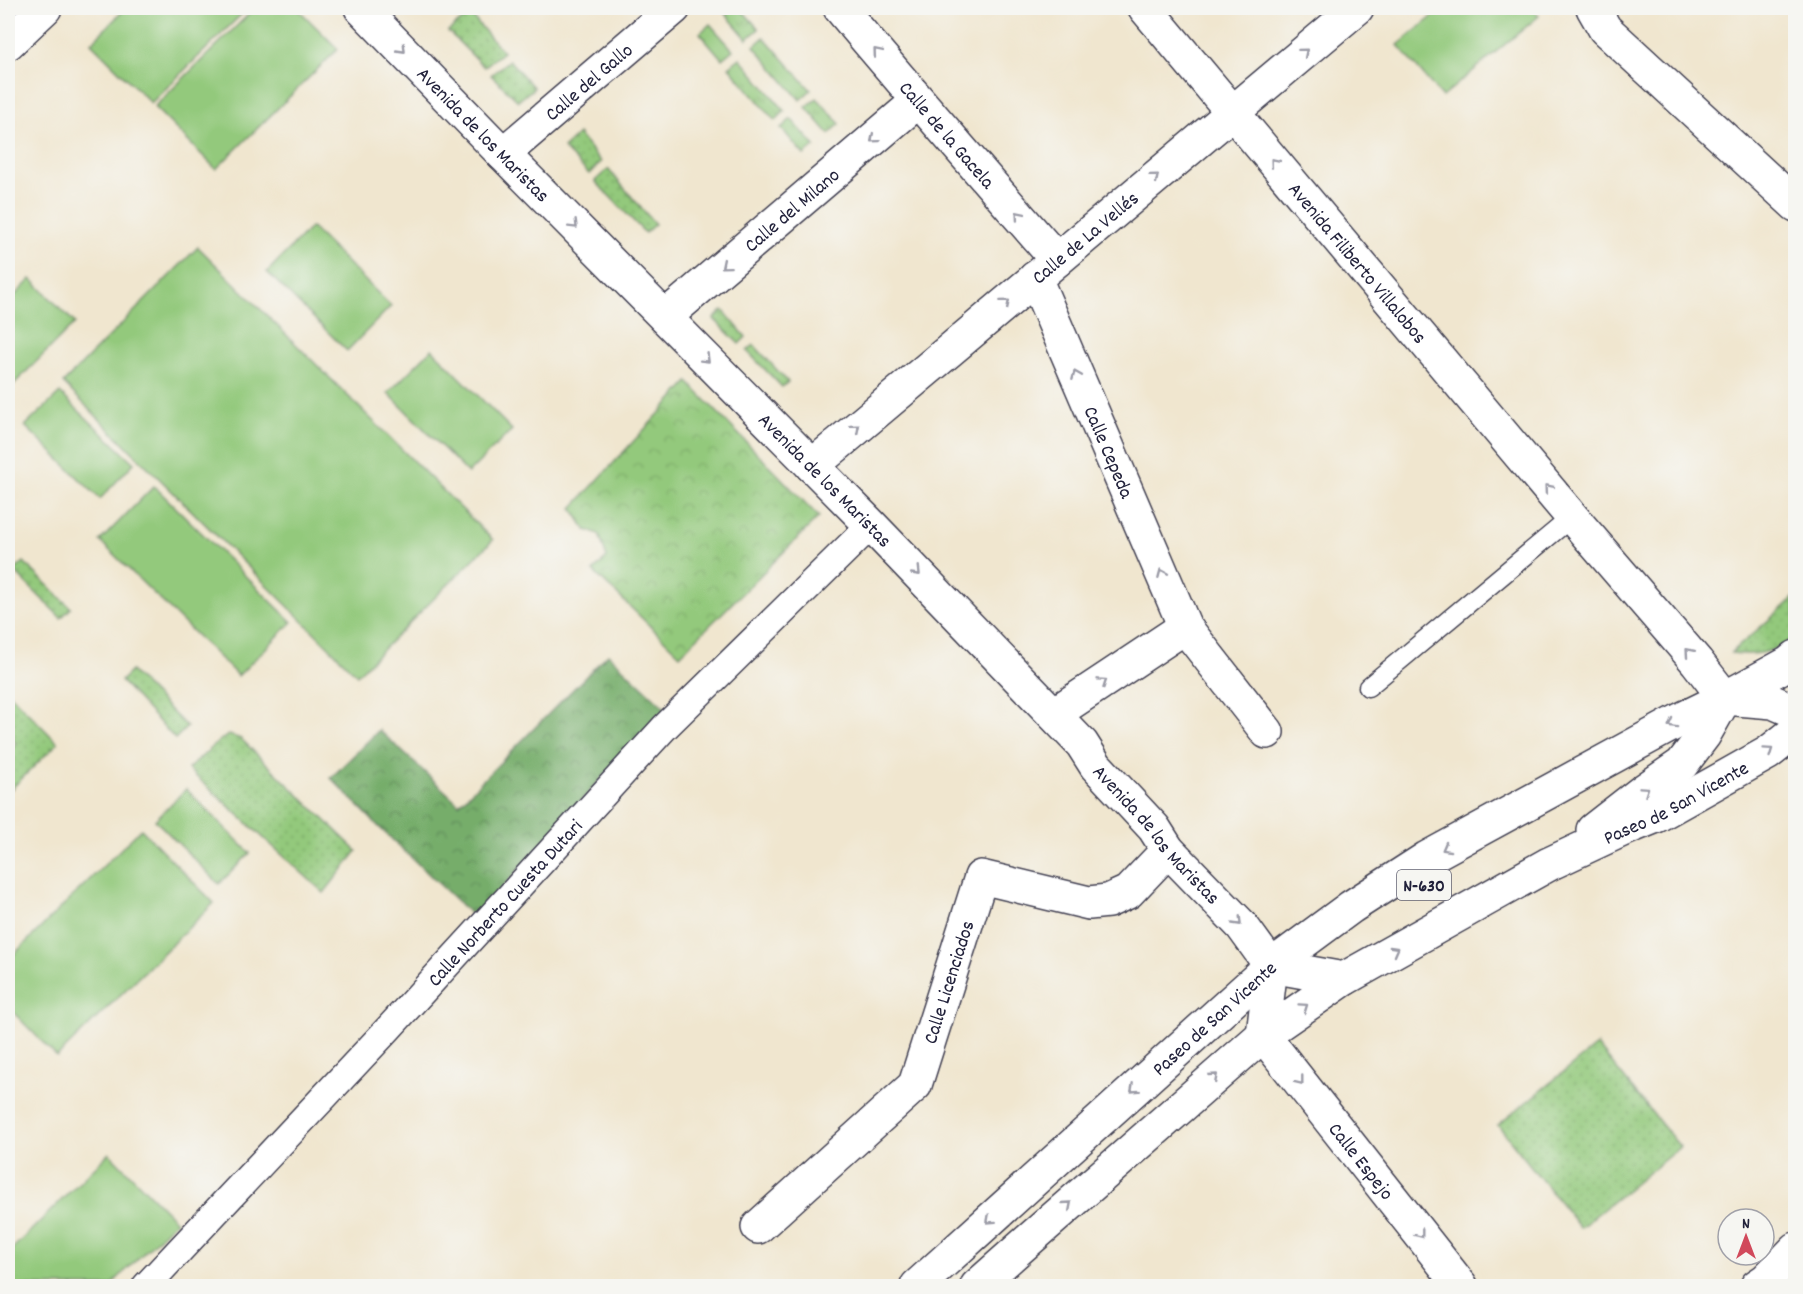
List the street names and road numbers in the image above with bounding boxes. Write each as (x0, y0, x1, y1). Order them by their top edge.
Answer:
street label: Calle del Gallo (540, 38, 640, 129)
street label: Avenida de los Maristas (409, 62, 555, 210)
street label: Calle de la Gacela (891, 76, 1000, 197)
street label: Calle del Milano (739, 163, 847, 260)
street label: Avenida Filiberto Villalobos (1280, 177, 1432, 351)
street label: Calle de La Vellés (1027, 186, 1146, 293)
street label: Calle Cepeda (1075, 402, 1139, 504)
street label: Avenida de los Maristas (750, 408, 897, 555)
street label: Paseo de San Vicente (1600, 756, 1755, 854)
street label: Avenida de los Maristas (1085, 760, 1225, 912)
street label: Calle Norberto Cuesta Dutari (422, 814, 591, 994)
road number: N-630 (1397, 870, 1451, 900)
street label: Calle Licenciados (918, 917, 983, 1048)
street label: Paseo de San Vicente (1147, 956, 1285, 1084)
street label: Calle Espejo (1320, 1118, 1399, 1207)

